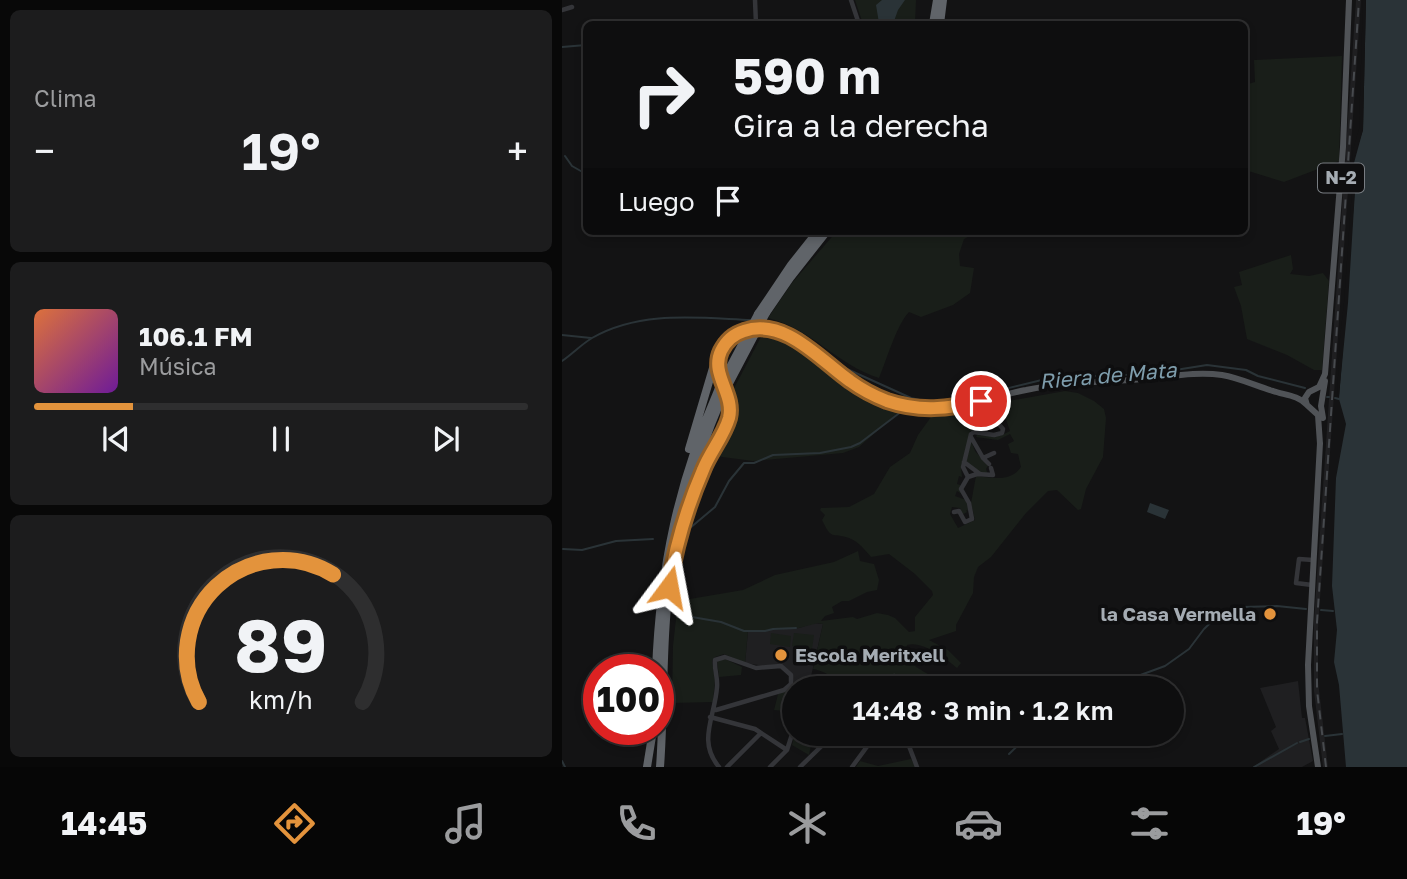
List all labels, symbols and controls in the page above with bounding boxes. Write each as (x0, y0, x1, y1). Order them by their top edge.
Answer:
text: 590 m (733, 46, 881, 105)
icon: right (618, 49, 709, 140)
text: Clima (34, 84, 97, 112)
text: Gira a la derecha (733, 106, 989, 144)
text: 19° (242, 119, 320, 181)
text: − (34, 128, 55, 173)
text: + (507, 128, 528, 173)
road number: N-2 (1318, 163, 1364, 192)
icon: arrive (709, 182, 747, 220)
text: Luego (618, 186, 695, 217)
text: 106.1 FM (139, 321, 253, 352)
text: Música (139, 352, 217, 380)
water label: Riera de Mata (1038, 356, 1179, 394)
pin (951, 371, 1011, 431)
icon: arrive (962, 382, 1000, 420)
icon: previous (97, 420, 135, 458)
icon: pause (262, 420, 300, 458)
icon: next (427, 420, 465, 458)
position arrow (632, 550, 706, 624)
text: 89 (235, 601, 327, 688)
place label: la Casa Vermella (1100, 602, 1256, 625)
marker: la Casa Vermella (1262, 606, 1278, 622)
place label: Escola Meritxell (795, 643, 945, 666)
marker: Escola Meritxell (773, 647, 789, 663)
speed limit sign: 100 (583, 654, 674, 745)
text: km/h (249, 684, 313, 715)
text: 14:48 · 3 min · 1.2 km (853, 695, 1113, 726)
icon: directions (270, 799, 319, 848)
icon: music (441, 799, 490, 848)
icon: phone (612, 799, 661, 848)
icon: climate (783, 799, 832, 848)
icon: car (954, 799, 1003, 848)
icon: filters (1125, 799, 1174, 848)
text: 14:45 (61, 804, 147, 842)
text: 19° (1297, 804, 1346, 842)

